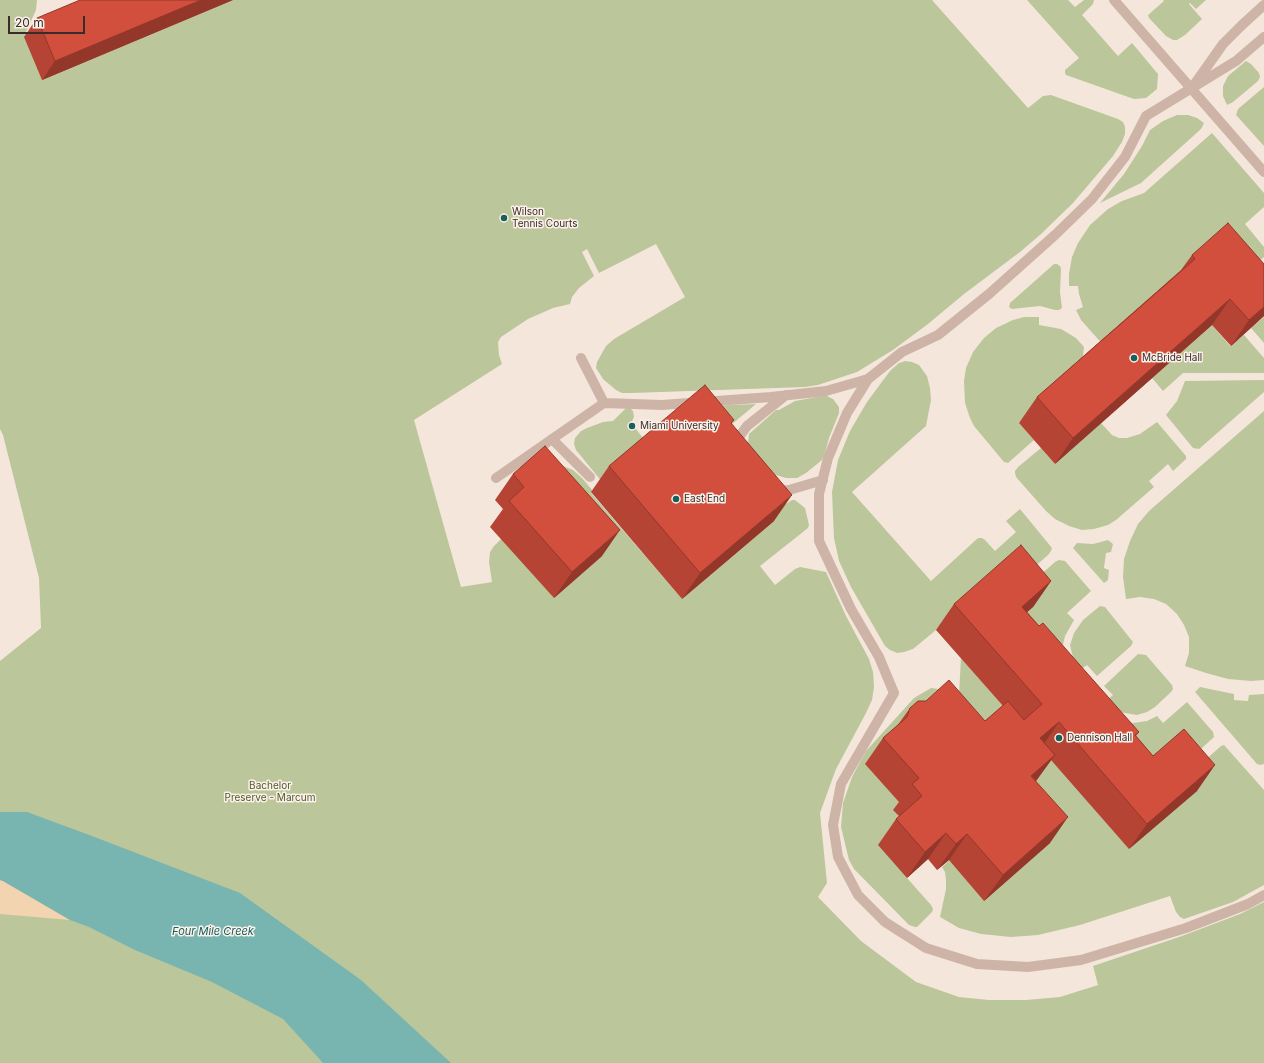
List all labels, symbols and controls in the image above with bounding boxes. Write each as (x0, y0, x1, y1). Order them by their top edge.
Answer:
scale bar (10, 8, 87, 34)
text: 20 m (15, 15, 44, 30)
place label: Wilson Tennis Courts (512, 206, 577, 230)
marker: Wilson Tennis Courts (499, 213, 509, 223)
place label: McBride Hall (1142, 352, 1202, 364)
marker: McBride Hall (1129, 353, 1139, 363)
place label: Miami University (640, 420, 719, 432)
marker: Miami University (627, 421, 637, 431)
place label: East End (684, 493, 725, 505)
marker: East End (671, 494, 681, 504)
place label: Dennison Hall (1067, 732, 1132, 744)
marker: Dennison Hall (1054, 733, 1064, 743)
park label: Bachelor Preserve - Marcum (225, 780, 315, 804)
water label: Four Mile Creek (172, 925, 254, 939)

